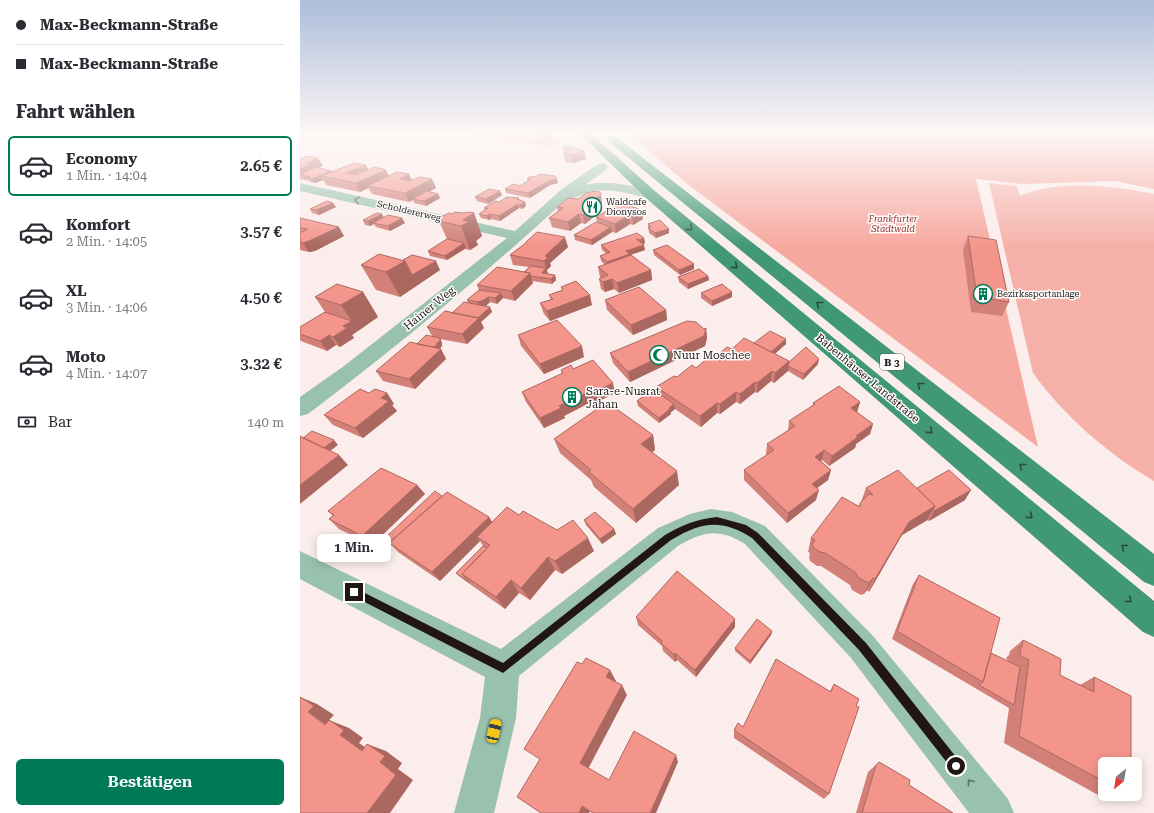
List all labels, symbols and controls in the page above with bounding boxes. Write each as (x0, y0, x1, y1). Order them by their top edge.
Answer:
text: Max-Beckmann-Straße (40, 16, 218, 34)
text: Max-Beckmann-Straße (40, 55, 218, 73)
text: Fahrt wählen (16, 101, 135, 122)
icon: car (18, 148, 54, 184)
text: Economy (66, 150, 137, 168)
text: 2.65 € (240, 157, 282, 175)
text: 1 Min. · 14:04 (66, 168, 147, 183)
one-way arrow (354, 196, 360, 204)
restaurant icon: Waldcafe Dionysos (581, 196, 603, 218)
place label: Waldcafe Dionysos (606, 197, 647, 217)
street label: Scholdererweg (376, 199, 443, 223)
icon: car (18, 214, 54, 250)
park label: Frankfurter Stadtwald (867, 214, 918, 234)
text: Komfort (66, 216, 130, 234)
text: 3.57 € (240, 223, 282, 241)
one-way arrow (686, 223, 693, 230)
text: 2 Min. · 14:05 (66, 234, 147, 249)
one-way arrow (731, 261, 738, 268)
icon: car (18, 280, 54, 316)
text: XL (66, 282, 87, 300)
street label: Hainer Weg (401, 283, 458, 333)
building icon: Bezirkssportanlage (972, 283, 994, 305)
text: 4.50 € (240, 289, 282, 307)
place label: Bezirkssportanlage (997, 289, 1079, 299)
text: 3 Min. · 14:06 (66, 300, 147, 315)
one-way arrow (816, 302, 823, 309)
street label: Babenhäuser Landstraße (813, 331, 922, 426)
mosque icon: Nuur Moschee (648, 344, 670, 366)
icon: car (18, 346, 54, 382)
text: Moto (66, 348, 106, 366)
place label: Nuur Moschee (673, 349, 750, 362)
road number: B 3 (880, 354, 904, 370)
text: 3.32 € (240, 355, 282, 373)
text: 4 Min. · 14:07 (66, 366, 147, 381)
one-way arrow (918, 383, 925, 390)
place label: Sara-e-Nusrat Jahan (586, 385, 660, 411)
building icon: Sara-e-Nusrat Jahan (561, 386, 583, 408)
icon: cash (16, 411, 38, 433)
text: Bar (48, 413, 72, 431)
text: 140 m (247, 415, 284, 430)
one-way arrow (926, 427, 933, 434)
one-way arrow (1019, 464, 1026, 471)
one-way arrow (1025, 511, 1032, 518)
callout: 1 Min. (317, 534, 391, 562)
text: 1 Min. (334, 540, 374, 555)
one-way arrow (1121, 545, 1128, 552)
route end (345, 583, 363, 601)
one-way arrow (1124, 595, 1131, 602)
car (485, 718, 503, 744)
route start (947, 757, 965, 775)
north arrow (1098, 757, 1142, 801)
map controls (1098, 757, 1142, 801)
button: Bestätigen (16, 759, 284, 805)
one-way arrow (967, 780, 974, 787)

